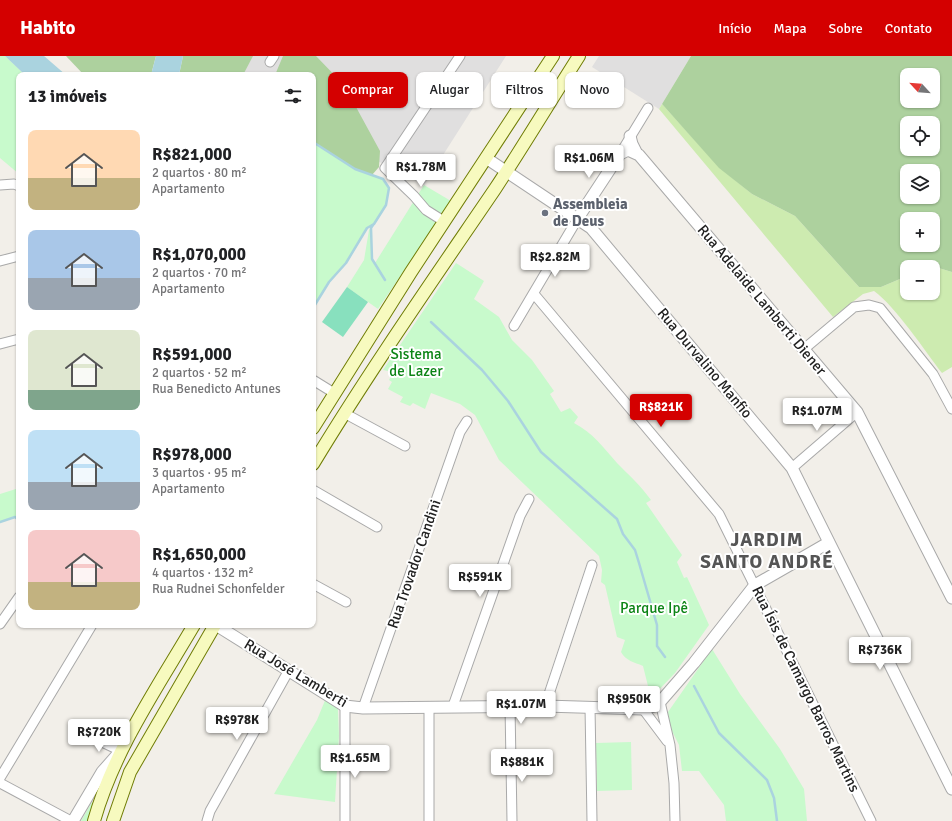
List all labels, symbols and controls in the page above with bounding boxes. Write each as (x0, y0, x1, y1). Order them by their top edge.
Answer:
text: Habito (20, 16, 75, 40)
text: Início (718, 20, 752, 37)
text: Mapa (774, 20, 806, 37)
text: Sobre (828, 20, 863, 37)
text: Contato (885, 20, 932, 37)
north arrow (900, 68, 940, 108)
map controls (900, 68, 940, 300)
chip: Comprar (328, 72, 408, 108)
chip: Alugar (416, 72, 483, 108)
chip: Filtros (491, 72, 557, 108)
chip: Novo (565, 72, 624, 108)
icon: filters (282, 85, 304, 107)
text: 13 imóveis (28, 86, 107, 107)
button: locate (900, 116, 940, 156)
text: R$821,000 (152, 144, 232, 165)
pin: R$1.06M (552, 145, 626, 179)
icon: home (60, 146, 108, 194)
text: R$1.06M (564, 150, 614, 166)
pin: R$1.78M (384, 154, 458, 188)
text: R$1.78M (396, 159, 446, 175)
button: layers (900, 164, 940, 204)
text: 2 quartos · 80 m² (152, 165, 247, 181)
text: Apartamento (152, 181, 225, 197)
place label: Assembleia de Deus (553, 195, 628, 230)
marker: Assembleia de Deus (540, 208, 550, 218)
button: + (900, 212, 940, 252)
street label: Rua Adelaide Lamberti Diener (694, 221, 831, 379)
text: R$1,070,000 (152, 244, 246, 265)
pin: R$2.82M (518, 244, 592, 278)
icon: home (60, 246, 108, 294)
text: R$2.82M (530, 249, 580, 265)
button: − (900, 260, 940, 300)
text: 2 quartos · 70 m² (152, 265, 247, 281)
text: Apartamento (152, 281, 225, 297)
street label: Rua Durvalino Manfio (654, 304, 756, 422)
text: R$591,000 (152, 344, 232, 365)
park label: Sistema de Lazer (389, 345, 443, 380)
icon: home (60, 346, 108, 394)
text: 2 quartos · 52 m² (152, 365, 247, 381)
text: Rua Benedicto Antunes (152, 381, 281, 397)
pin: R$821K (628, 394, 694, 428)
pin: R$1.07M (780, 398, 854, 432)
text: R$821K (639, 399, 683, 415)
text: R$1.07M (792, 403, 842, 419)
text: R$978,000 (152, 444, 232, 465)
icon: home (60, 446, 108, 494)
text: 3 quartos · 95 m² (152, 465, 247, 481)
text: Apartamento (152, 481, 225, 497)
street label: Rua Trovador Candini (383, 497, 445, 631)
district label: JARDIM SANTO ANDRÉ (700, 528, 834, 574)
text: R$1,650,000 (152, 544, 246, 565)
icon: home (60, 546, 108, 594)
pin: R$591K (447, 564, 513, 598)
text: 4 quartos · 132 m² (152, 565, 254, 581)
text: R$591K (458, 569, 502, 585)
text: Rua Rudnei Schonfelder (152, 581, 285, 597)
street label: Rua Ísis de Camargo Barros Martins (748, 583, 865, 795)
park label: Parque Ipê (620, 599, 688, 617)
street label: Rua José Lamberti (241, 635, 351, 711)
pin: R$736K (847, 637, 913, 671)
text: R$736K (858, 642, 902, 658)
pin: R$950K (596, 686, 662, 720)
pin: R$1.07M (484, 691, 558, 725)
text: R$950K (607, 691, 651, 707)
text: R$1.07M (496, 696, 546, 712)
pin: R$978K (204, 707, 270, 741)
text: R$978K (215, 712, 259, 728)
pin: R$720K (66, 719, 132, 753)
text: R$720K (77, 724, 121, 740)
pin: R$1.65M (318, 745, 392, 779)
pin: R$881K (489, 749, 555, 783)
text: R$1.65M (330, 750, 380, 766)
text: R$881K (500, 754, 544, 770)

